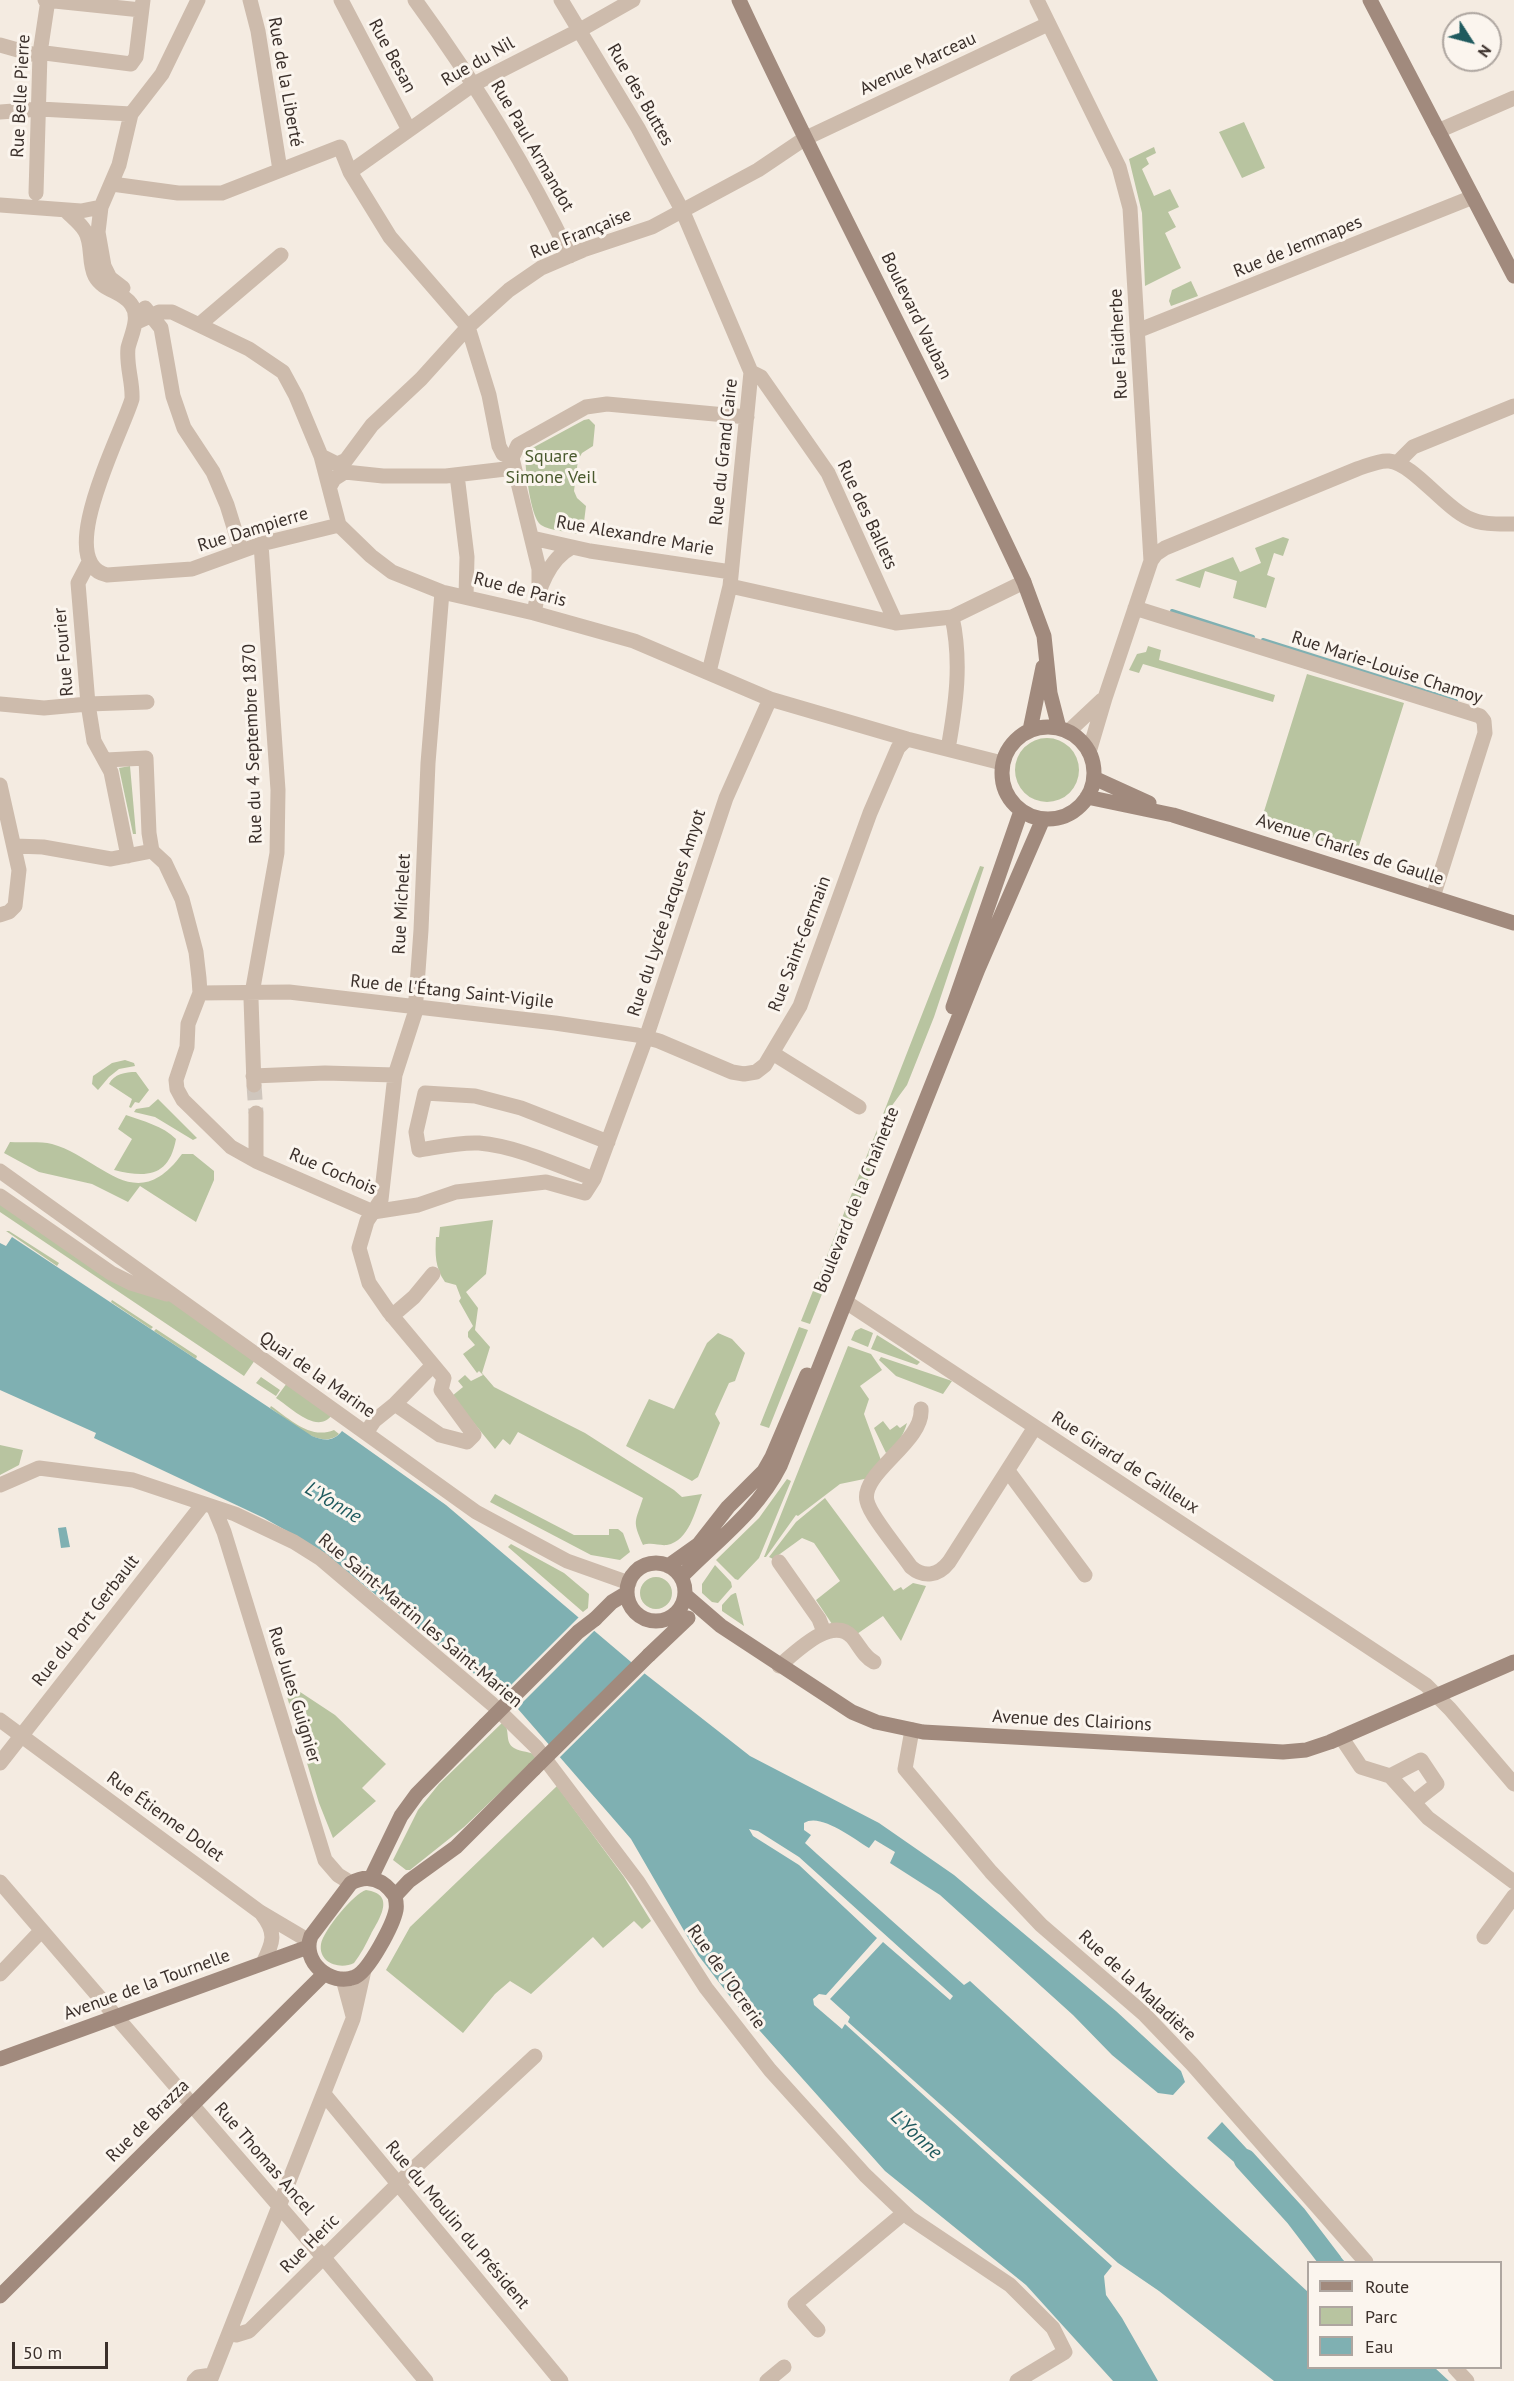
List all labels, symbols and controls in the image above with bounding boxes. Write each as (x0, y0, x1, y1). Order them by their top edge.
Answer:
north arrow (1442, 12, 1502, 72)
street label: Rue de la Liberté (263, 15, 307, 149)
street label: Rue Besan (364, 16, 420, 96)
street label: Avenue Marceau (856, 28, 980, 100)
street label: Rue du Nil (438, 33, 518, 91)
street label: Rue Belle Pierre (7, 34, 35, 158)
street label: Rue des Buttes (602, 40, 678, 150)
text: N (1474, 41, 1496, 62)
street label: Rue Paul Armandot (486, 77, 578, 215)
street label: Rue Française (527, 204, 635, 264)
street label: Rue de Jemmapes (1231, 211, 1365, 283)
street label: Boulevard Vauban (876, 249, 956, 383)
street label: Rue Faidherbe (1105, 288, 1133, 400)
street label: Rue du Grand Caire (706, 377, 742, 527)
park label: Square Simone Veil (506, 446, 596, 488)
street label: Rue des Ballets (832, 457, 902, 573)
street label: Rue Dampierre (195, 503, 311, 557)
street label: Rue Alexandre Marie (554, 511, 716, 561)
street label: Rue de Paris (471, 568, 569, 612)
street label: Rue Fourier (49, 607, 79, 697)
street label: Rue Marie-Louise Chamoy (1289, 627, 1485, 709)
street label: Rue du 4 Septembre 1870 (239, 644, 267, 844)
street label: Rue du Lycée Jacques Amyot (623, 807, 711, 1019)
street label: Avenue Charles de Gaulle (1254, 809, 1446, 891)
street label: Rue Michelet (389, 853, 415, 955)
street label: Rue Saint-Germain (764, 873, 836, 1015)
street label: Rue de l'Étang Saint-Vigile (349, 971, 555, 1013)
street label: Boulevard de la Chaînette (810, 1104, 904, 1296)
street label: Rue Cochois (286, 1144, 380, 1200)
street label: Quai de la Marine (255, 1327, 379, 1423)
street label: Rue Girard de Cailleux (1047, 1407, 1203, 1519)
water label: L'Yonne (300, 1477, 366, 1529)
street label: Rue Saint-Martin les Saint-Marien (314, 1529, 526, 1713)
street label: Rue du Port Gerbault (28, 1551, 144, 1691)
street label: Rue Jules Guignier (263, 1624, 325, 1766)
street label: Avenue des Clairions (992, 1706, 1152, 1736)
street label: Rue Étienne Dolet (102, 1767, 228, 1867)
street label: Rue de l'Ocrerie (682, 1921, 770, 2033)
street label: Rue de la Maladière (1074, 1926, 1200, 2046)
street label: Avenue de la Tournelle (61, 1945, 233, 2025)
street label: Rue de Brazza (102, 2075, 194, 2167)
street label: Rue Thomas Ancel (209, 2098, 319, 2220)
water label: L'Yonne (885, 2105, 947, 2165)
street label: Rue du Moulin du Président (380, 2137, 534, 2313)
street label: Rue Heric (276, 2210, 344, 2278)
legend (1307, 2261, 1502, 2369)
text: Route (1365, 2275, 1409, 2298)
text: Parc (1365, 2305, 1398, 2328)
scale bar (15, 2330, 111, 2368)
text: Eau (1365, 2335, 1393, 2358)
text: 50 m (23, 2341, 62, 2364)

